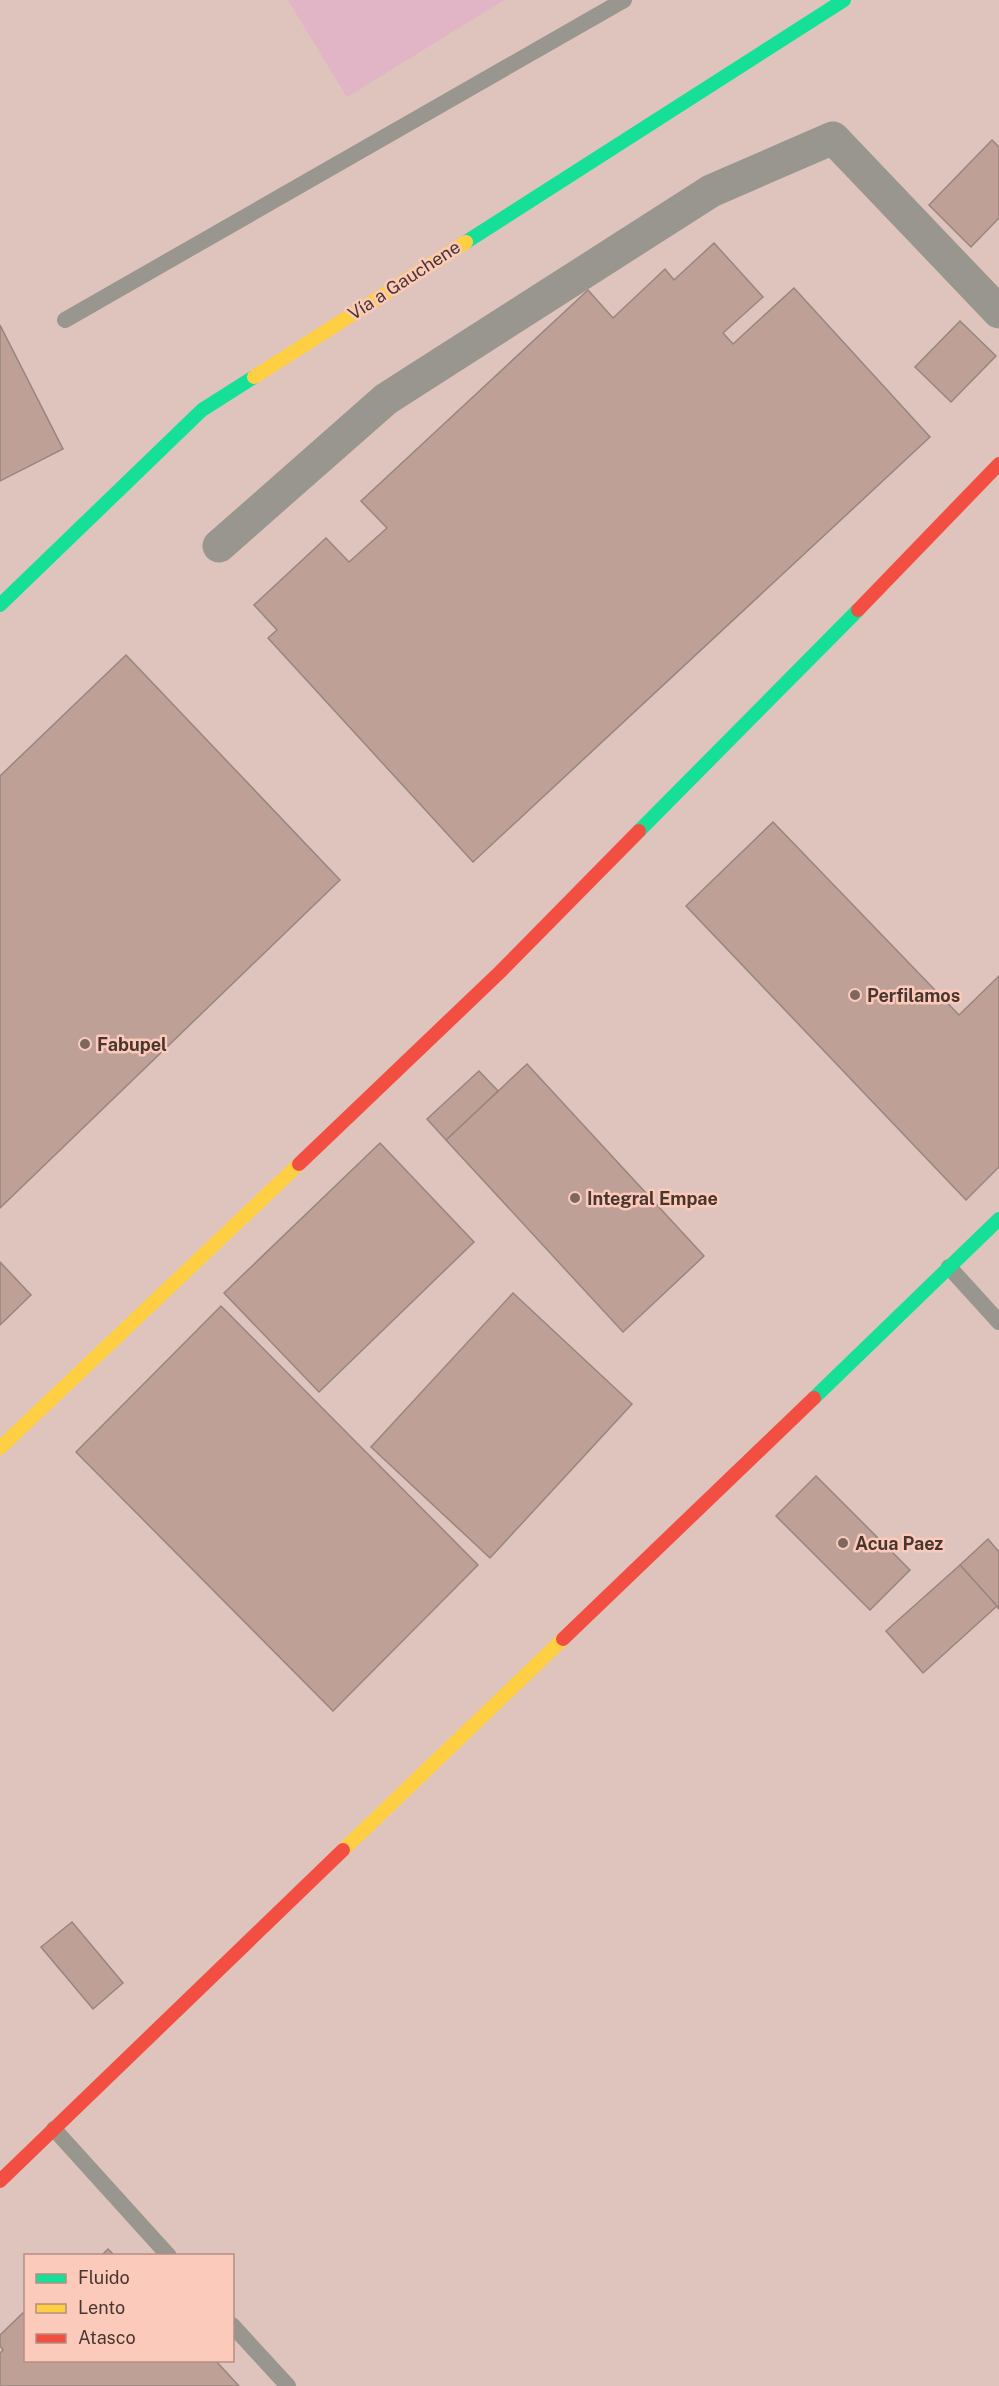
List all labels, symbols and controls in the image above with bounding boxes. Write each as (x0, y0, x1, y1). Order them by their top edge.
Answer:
street label: Vía a Gauchene (344, 236, 464, 324)
place label: Perfilamos (867, 985, 960, 1006)
marker: Perfilamos (848, 988, 862, 1002)
place label: Fabupel (97, 1034, 167, 1055)
marker: Fabupel (78, 1037, 92, 1051)
place label: Integral Empae (587, 1188, 718, 1209)
marker: Integral Empae (568, 1191, 582, 1205)
place label: Acua Paez (855, 1533, 943, 1554)
marker: Acua Paez (836, 1536, 850, 1550)
legend (24, 2254, 234, 2362)
text: Fluido (78, 2267, 130, 2288)
text: Lento (78, 2297, 125, 2318)
text: Atasco (78, 2327, 136, 2348)

